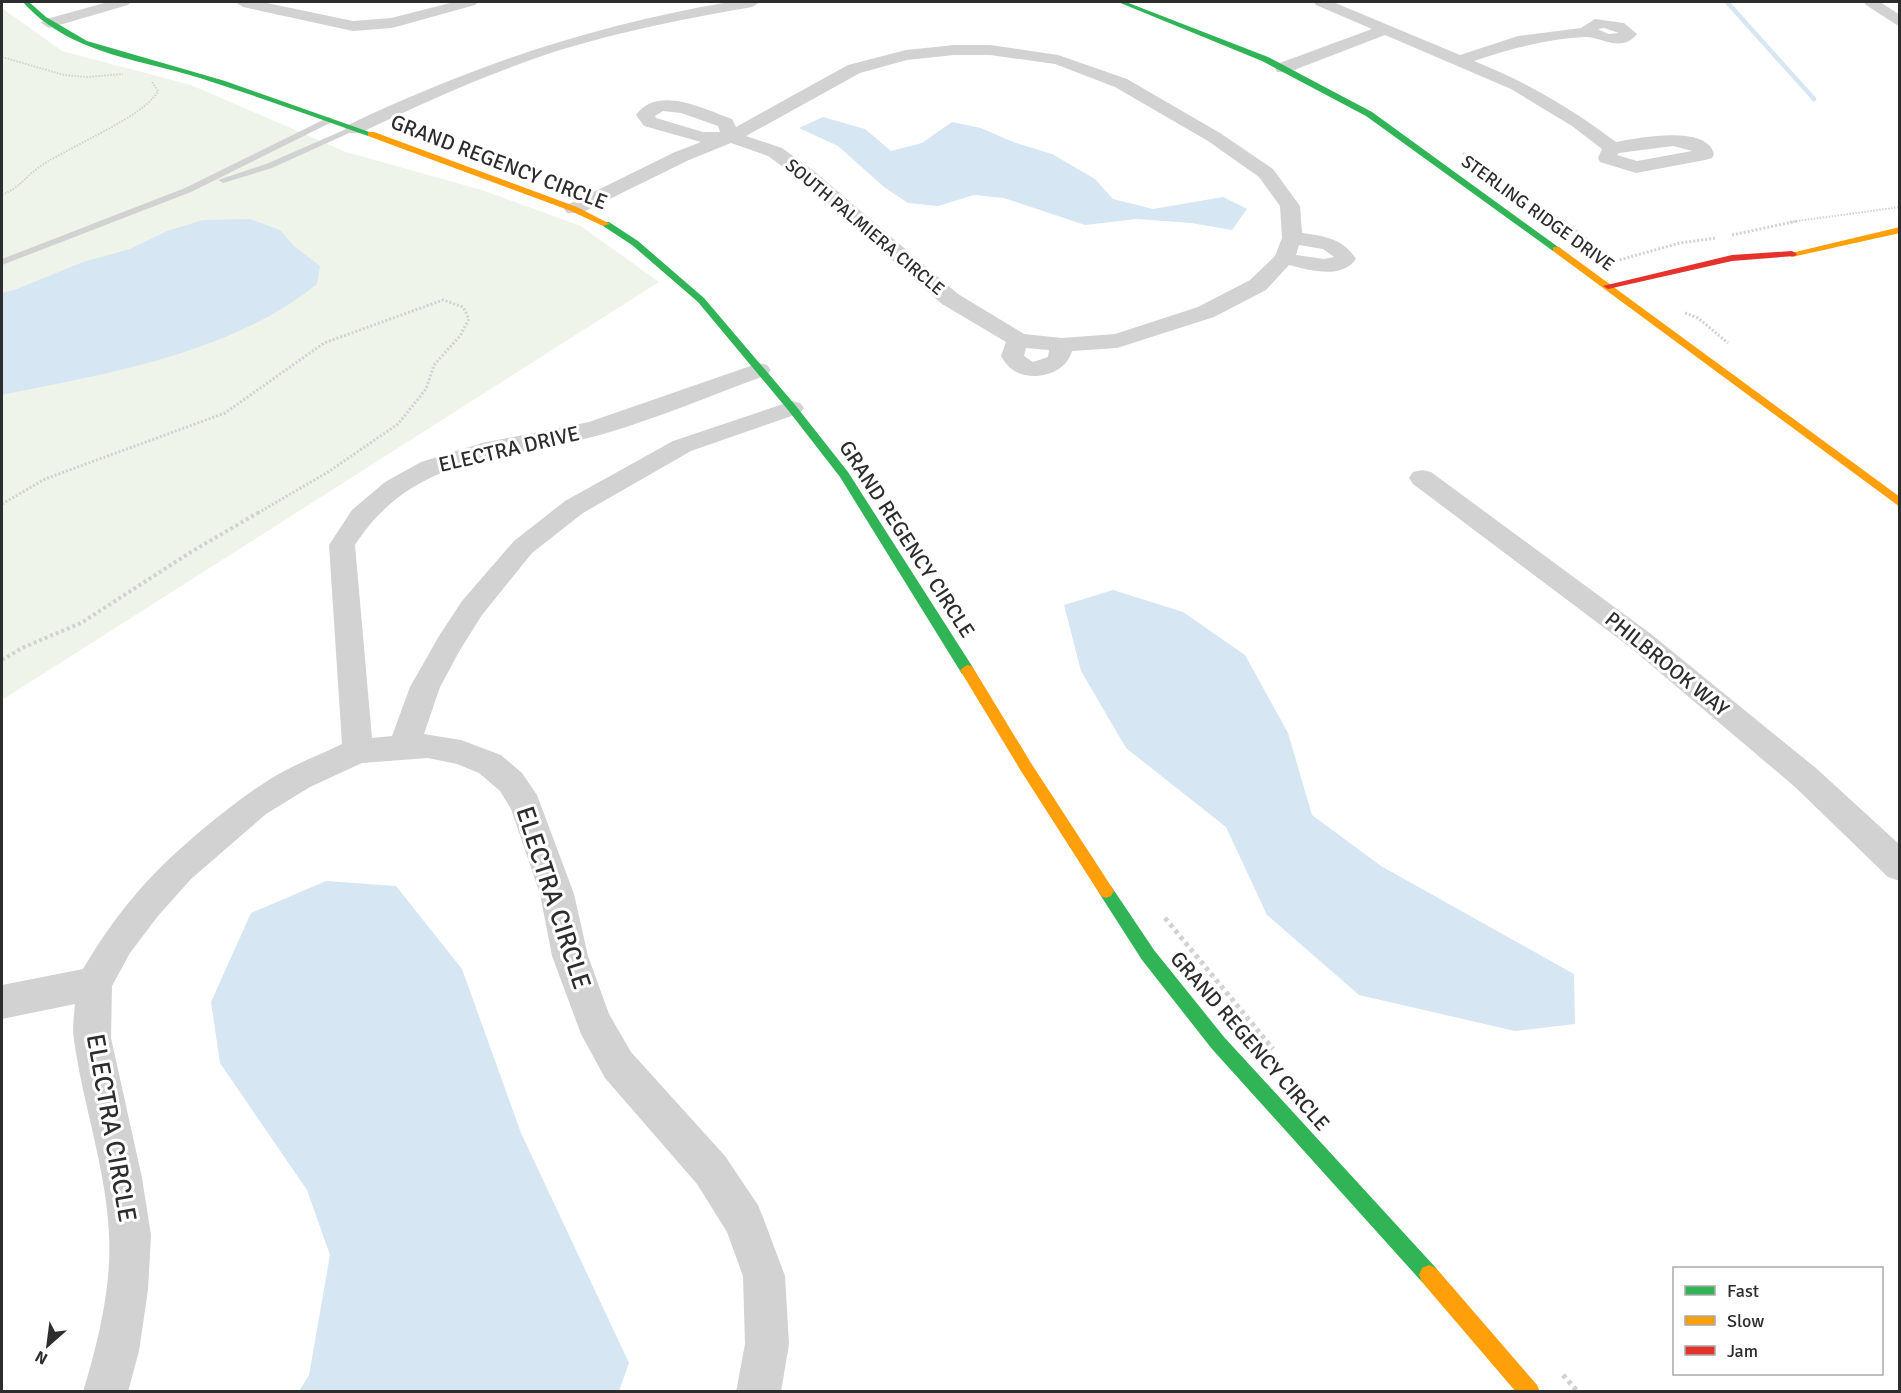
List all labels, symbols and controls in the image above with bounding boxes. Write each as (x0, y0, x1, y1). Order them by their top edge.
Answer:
street label: GRAND REGENCY CIRCLE (387, 109, 611, 215)
street label: STERLING RIDGE DRIVE (1457, 150, 1619, 276)
street label: SOUTH PALMIERA CIRCLE (781, 154, 949, 300)
street label: ELECTRA DRIVE (436, 420, 582, 478)
street label: GRAND REGENCY CIRCLE (834, 436, 980, 642)
street label: PHILBROOK WAY (1600, 606, 1735, 722)
street label: ELECTRA CIRCLE (508, 802, 598, 994)
street label: GRAND REGENCY CIRCLE (1165, 946, 1335, 1136)
street label: ELECTRA CIRCLE (79, 1031, 143, 1225)
legend (1673, 1267, 1883, 1375)
text: Fast (1727, 1280, 1759, 1302)
text: Slow (1727, 1310, 1764, 1332)
north arrow (18, 1315, 78, 1375)
text: Jam (1727, 1340, 1758, 1362)
text: N (32, 1346, 51, 1369)

